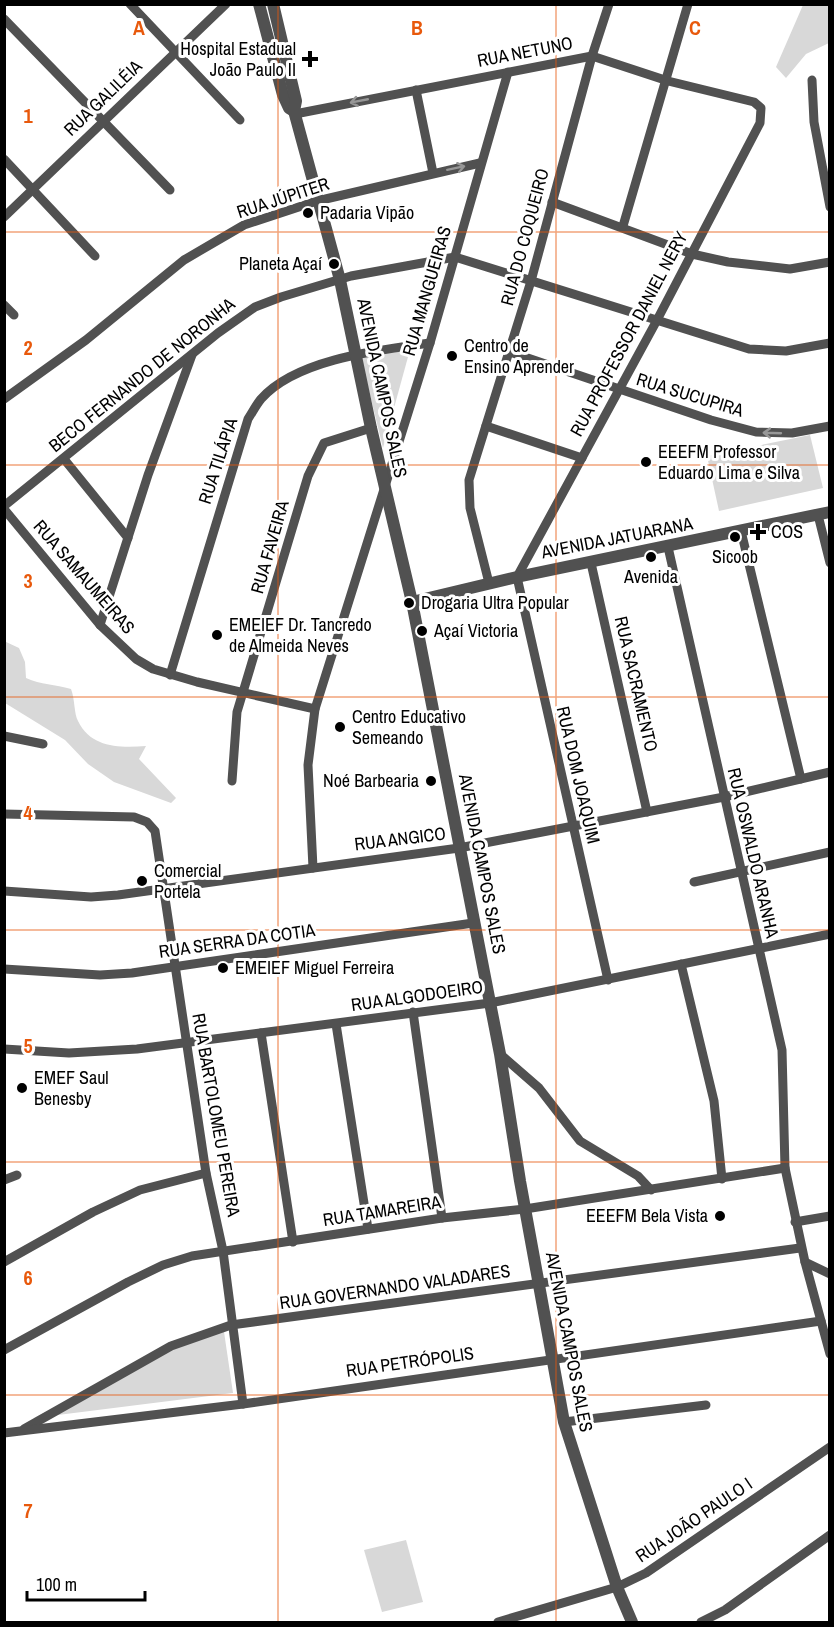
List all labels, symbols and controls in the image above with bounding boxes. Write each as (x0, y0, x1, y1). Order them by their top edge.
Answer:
text: A (133, 14, 145, 41)
text: B (411, 14, 423, 41)
text: C (689, 14, 701, 41)
street label: RUA NETUNO (475, 30, 575, 73)
place label: Hospital Estadual João Paulo II (180, 36, 296, 82)
marker: Hospital Estadual João Paulo II (301, 50, 319, 68)
street label: RUA GALILÉIA (58, 54, 147, 141)
one-way arrow (349, 96, 369, 107)
text: 1 (23, 102, 33, 129)
one-way arrow (446, 162, 465, 173)
street label: RUA DO COQUEIRO (494, 165, 555, 308)
street label: RUA JÚPITER (233, 171, 333, 224)
place label: Padaria Vipão (320, 200, 414, 225)
marker: Padaria Vipão (301, 206, 315, 220)
street label: RUA MANGUEIRAS (396, 223, 457, 359)
street label: RUA PROFESSOR DANIEL NERY (564, 227, 693, 441)
place label: Planeta Açaí (239, 251, 323, 276)
marker: Planeta Açaí (327, 257, 341, 271)
street label: BECO FERNANDO DE NORONHA (43, 292, 240, 458)
street label: AVENIDA CAMPOS SALES (351, 295, 414, 480)
place label: Centro de Ensino Aprender (464, 333, 574, 379)
text: 2 (23, 334, 33, 361)
marker: Centro de Ensino Aprender (445, 349, 459, 363)
street label: RUA SUCUPIRA (634, 366, 747, 423)
street label: RUA TILÁPIA (192, 414, 243, 507)
one-way arrow (762, 427, 782, 439)
place label: EEEFM Professor Eduardo Lima e Silva (658, 439, 800, 485)
marker: EEEFM Professor Eduardo Lima e Silva (639, 455, 653, 469)
street label: RUA FAVEIRA (244, 497, 295, 596)
street label: AVENIDA JATUARANA (538, 511, 695, 565)
street label: RUA SAMAUMEIRAS (28, 514, 141, 639)
place label: COS (771, 519, 803, 544)
marker: COS (749, 523, 767, 541)
marker: Sicoob (728, 530, 742, 544)
place label: Sicoob (712, 544, 758, 569)
marker: Avenida (644, 550, 658, 564)
place label: Avenida (623, 564, 678, 589)
text: 3 (23, 567, 33, 594)
place label: Drogaria Ultra Popular (421, 590, 569, 615)
marker: Drogaria Ultra Popular (402, 596, 416, 610)
place label: EMEIEF Dr. Tancredo de Almeida Neves (229, 612, 372, 658)
street label: RUA SACRAMENTO (609, 614, 664, 754)
place label: Açaí Victoria (433, 618, 518, 643)
marker: Açaí Victoria (415, 624, 429, 638)
marker: EMEIEF Dr. Tancredo de Almeida Neves (210, 628, 224, 642)
place label: Centro Educativo Semeando (352, 704, 466, 750)
street label: RUA DOM JOAQUIM (551, 704, 606, 846)
marker: Centro Educativo Semeando (333, 720, 347, 734)
street label: RUA OSWALDO ARANHA (722, 765, 785, 941)
place label: Noé Barbearia (323, 768, 419, 793)
street label: AVENIDA CAMPOS SALES (453, 771, 512, 956)
marker: Noé Barbearia (424, 774, 438, 788)
text: 4 (23, 799, 33, 826)
street label: RUA ANGICO (353, 820, 447, 857)
place label: Comercial Portela (154, 858, 221, 904)
marker: Comercial Portela (135, 874, 149, 888)
street label: RUA SERRA DA COTIA (157, 917, 317, 964)
place label: EMEIEF Miguel Ferreira (235, 955, 394, 980)
marker: EMEIEF Miguel Ferreira (216, 961, 230, 975)
street label: RUA ALGODOEIRO (349, 974, 484, 1017)
street label: RUA BARTOLOMEU PEREIRA (186, 1011, 247, 1219)
text: 5 (23, 1032, 33, 1059)
place label: EMEF Saul Benesby (34, 1065, 109, 1111)
marker: EMEF Saul Benesby (15, 1081, 29, 1095)
street label: RUA TAMAREIRA (321, 1189, 443, 1232)
place label: EEEFM Bela Vista (586, 1203, 708, 1228)
marker: EEEFM Bela Vista (713, 1209, 727, 1223)
street label: AVENIDA CAMPOS SALES (540, 1249, 599, 1434)
street label: RUA GOVERNANDO VALADARES (278, 1258, 512, 1315)
text: 6 (23, 1264, 33, 1291)
street label: RUA PETRÓPOLIS (344, 1340, 476, 1383)
street label: RUA JOÃO PAULO I (630, 1471, 757, 1568)
text: 7 (23, 1497, 33, 1524)
scale bar (27, 1564, 146, 1602)
text: 100 m (36, 1572, 77, 1597)

